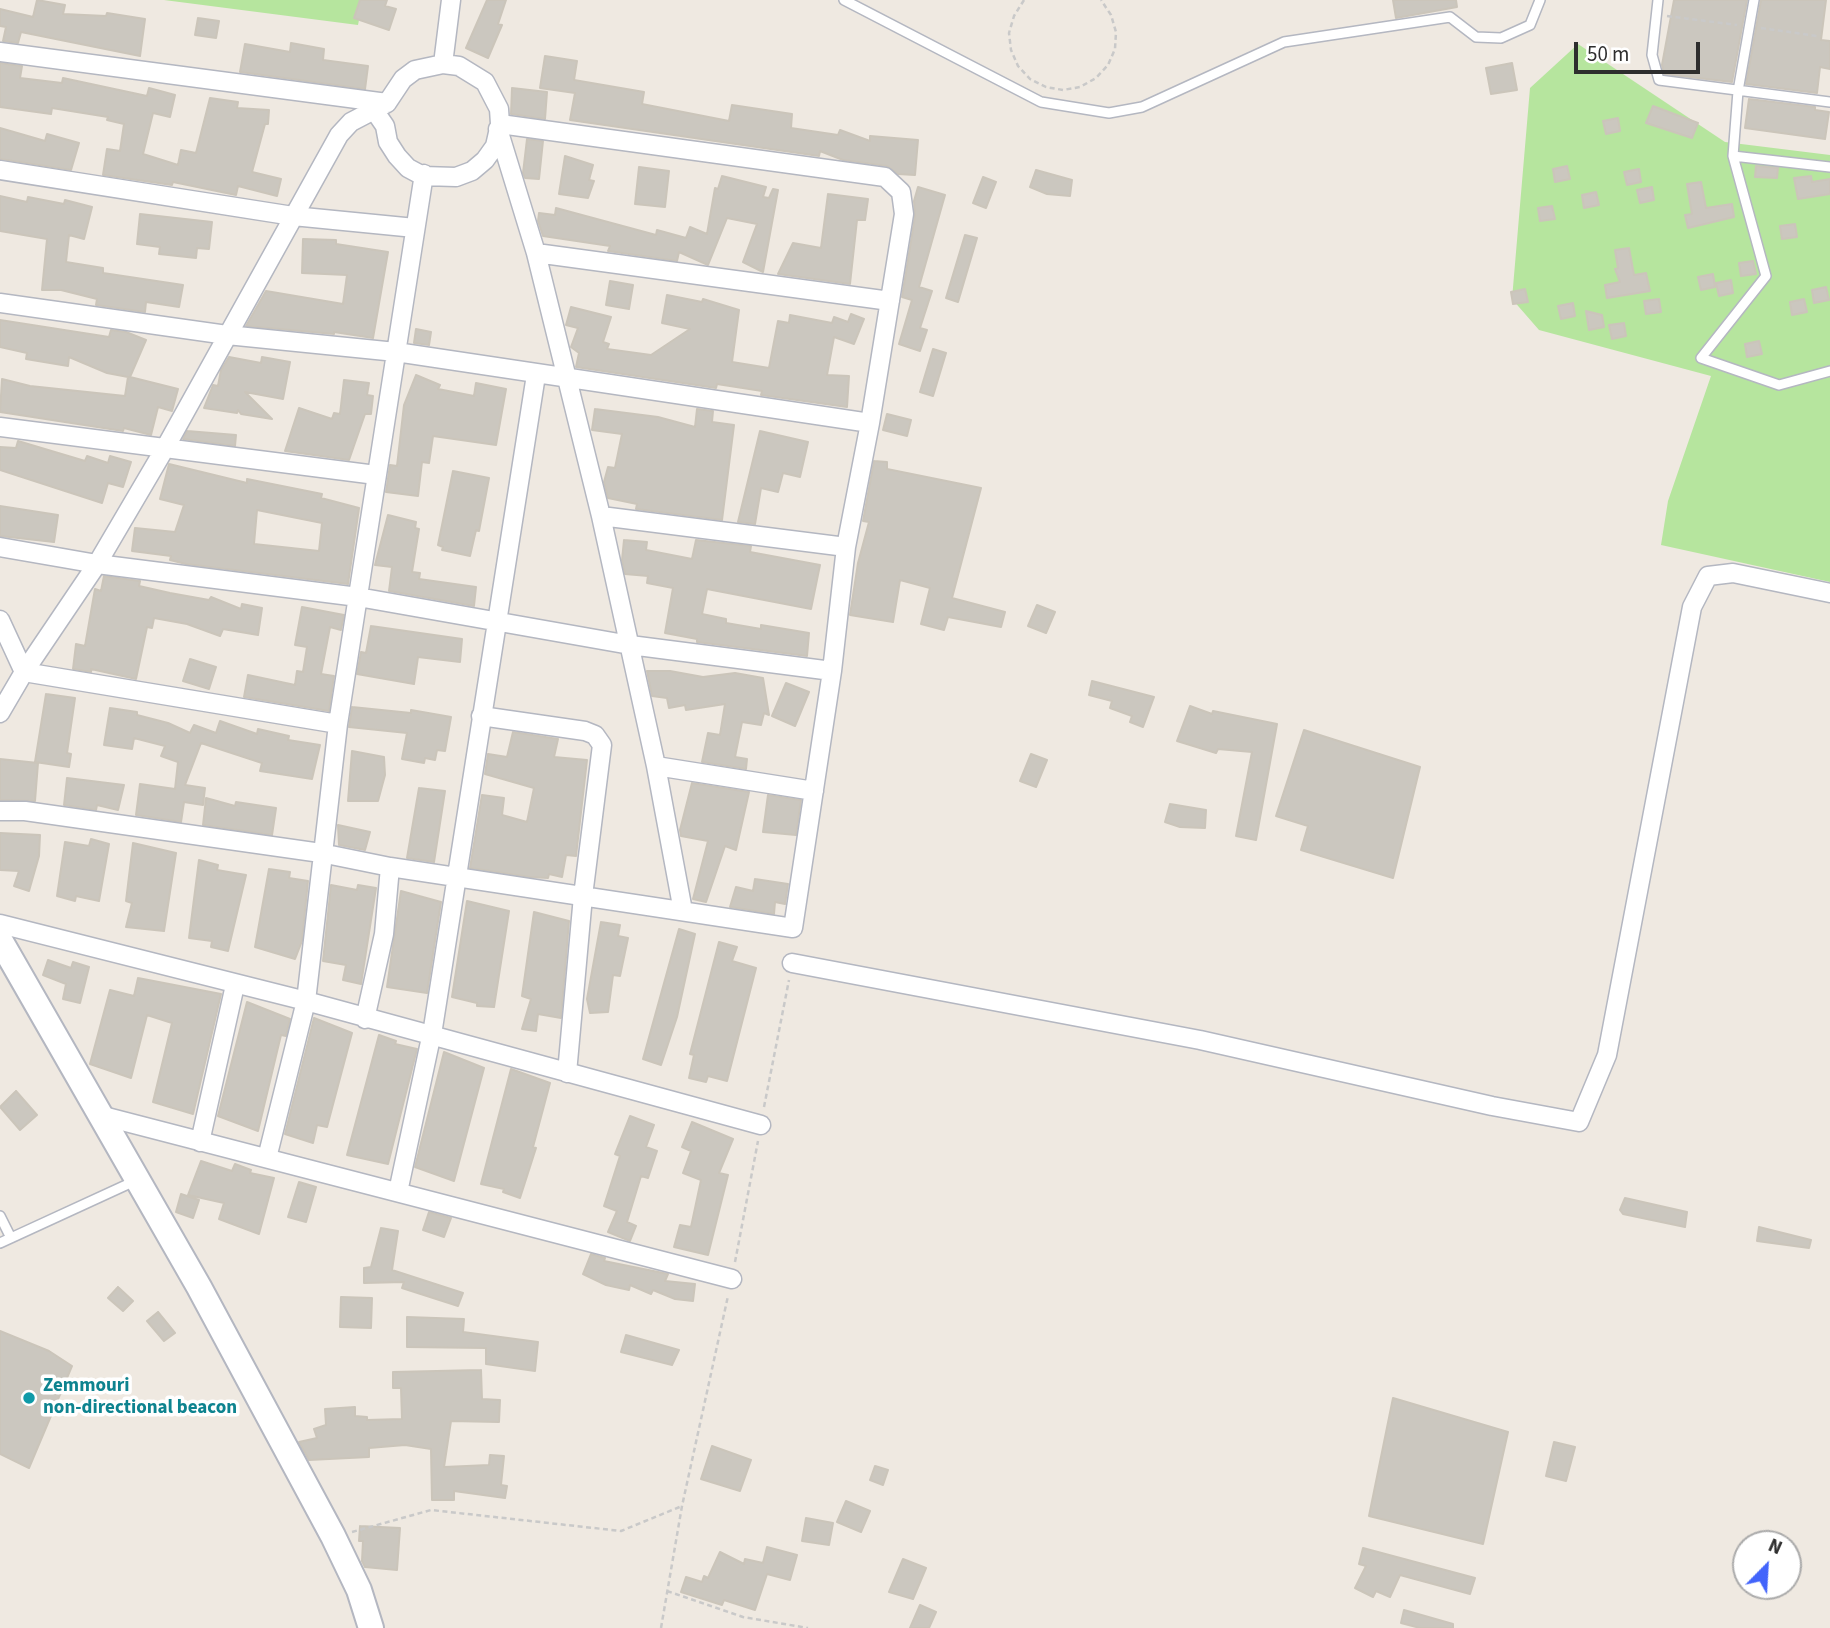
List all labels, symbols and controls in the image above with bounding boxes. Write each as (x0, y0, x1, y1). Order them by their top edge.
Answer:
scale bar (1578, 28, 1704, 72)
text: 50 m (1587, 39, 1629, 69)
place label: Zemmouri non-directional beacon (43, 1376, 237, 1420)
marker: Zemmouri non-directional beacon (21, 1390, 37, 1406)
north arrow (1732, 1530, 1802, 1600)
text: N (1764, 1532, 1786, 1562)

